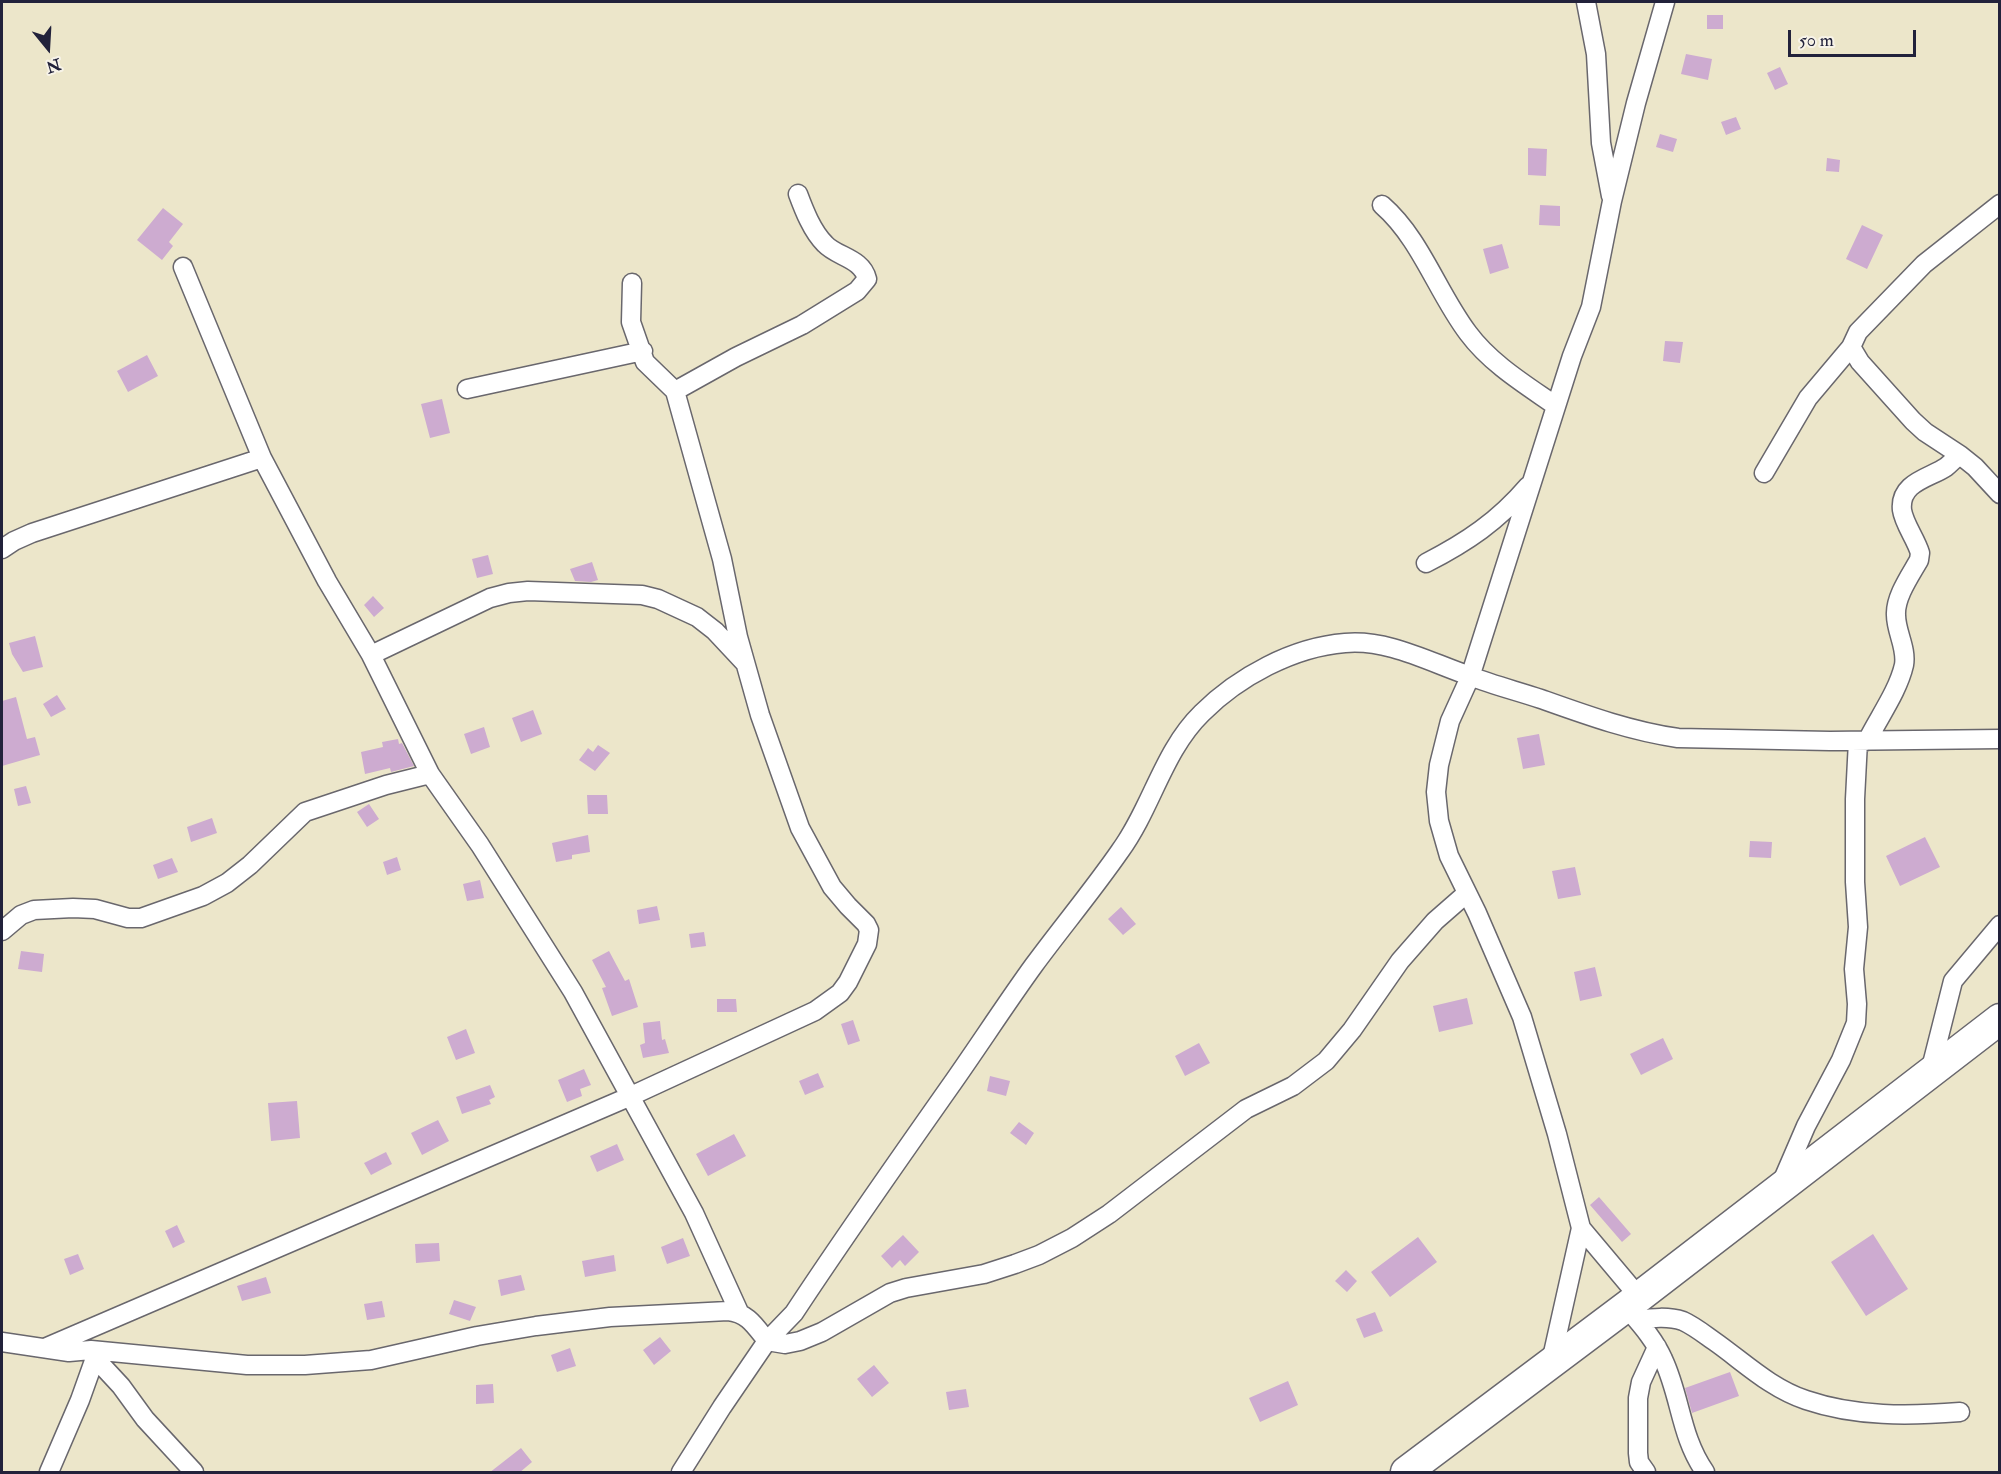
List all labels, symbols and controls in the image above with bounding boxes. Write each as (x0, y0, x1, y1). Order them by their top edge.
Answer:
north arrow (18, 18, 78, 78)
scale bar (1791, 18, 1918, 56)
text: 50 m (1799, 29, 1834, 52)
text: N (44, 53, 63, 77)

